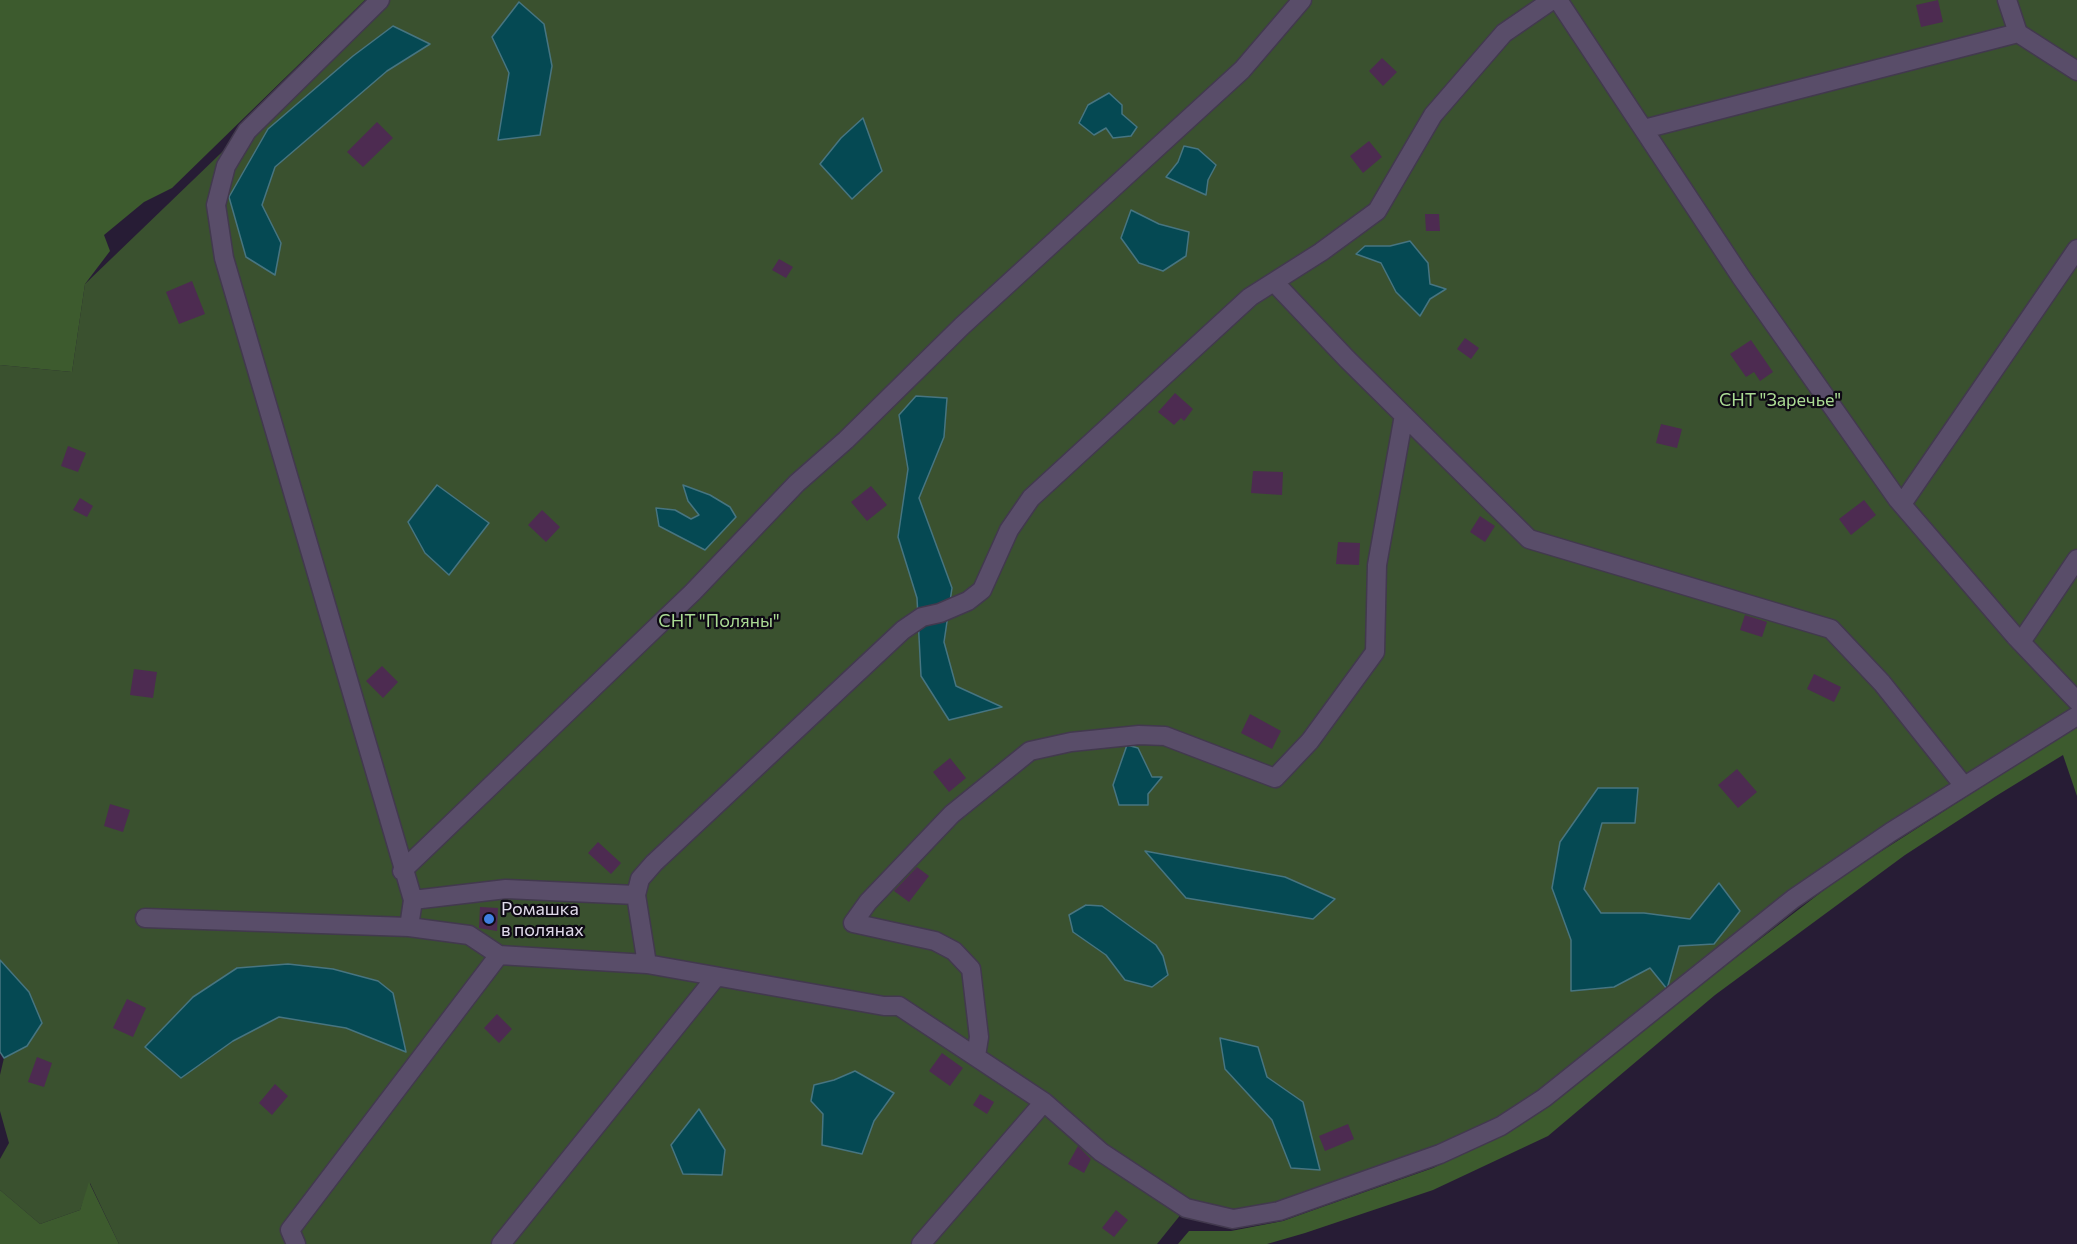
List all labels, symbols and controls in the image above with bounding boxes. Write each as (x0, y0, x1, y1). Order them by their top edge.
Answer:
park label: СНТ "Заречье" (1719, 389, 1841, 411)
park label: СНТ "Поляны" (658, 610, 780, 632)
place label: Ромашка в полянах (501, 898, 584, 940)
marker: Ромашка в полянах (482, 912, 496, 926)

